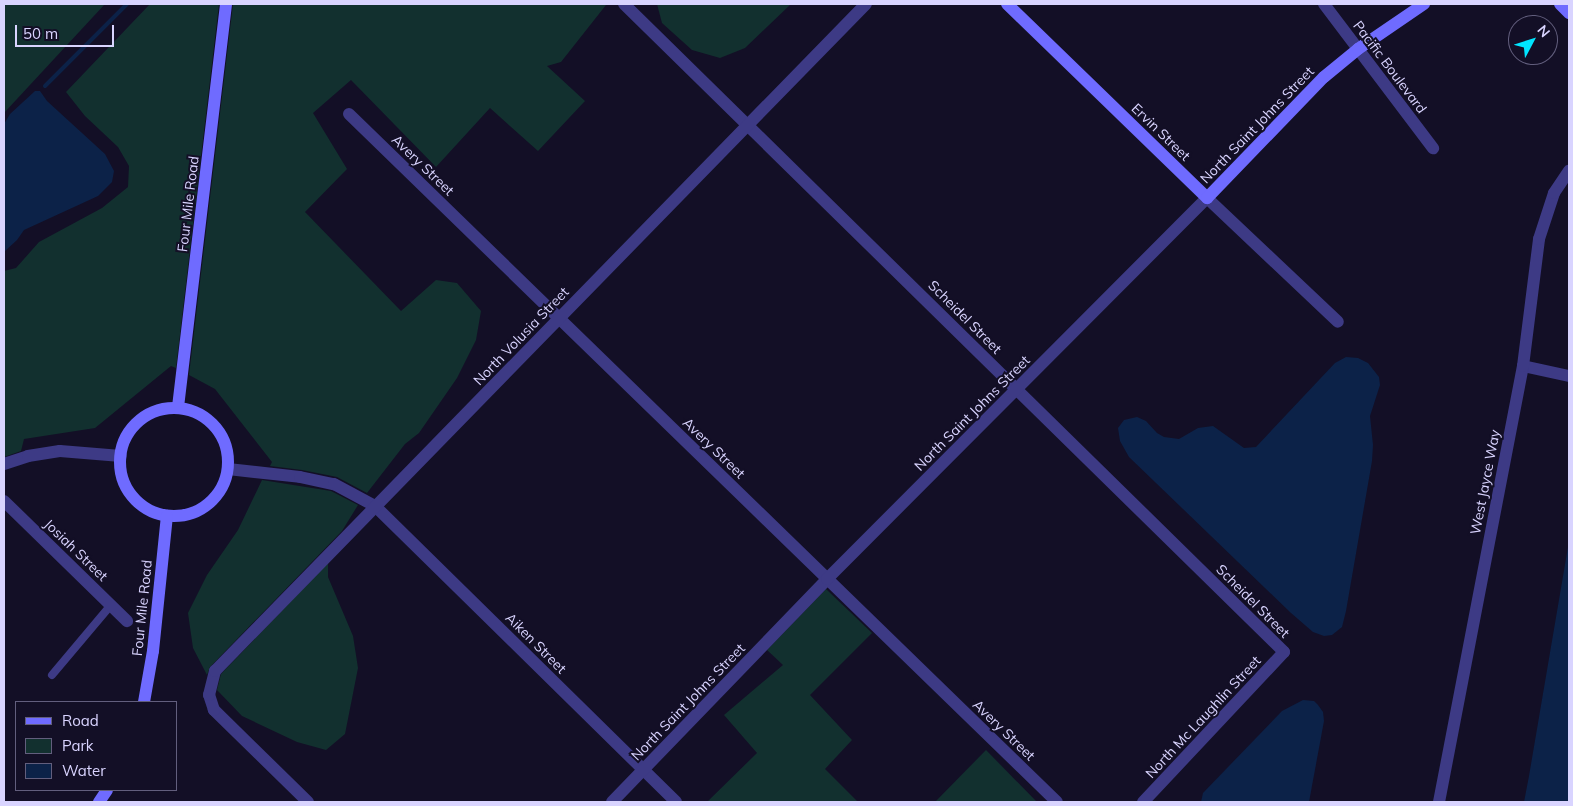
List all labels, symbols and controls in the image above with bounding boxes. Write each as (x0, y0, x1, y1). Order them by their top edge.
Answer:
scale bar (18, 15, 116, 47)
north arrow (1508, 15, 1558, 65)
street label: Pacific Boulevard (1350, 17, 1430, 117)
text: N (1533, 21, 1554, 41)
text: 50 m (23, 24, 58, 43)
street label: North Saint Johns Street (1197, 63, 1317, 187)
street label: Ervin Street (1128, 100, 1194, 164)
street label: Avery Street (388, 131, 458, 199)
street label: Four Mile Road (174, 155, 202, 253)
street label: Scheidel Street (925, 277, 1005, 357)
street label: North Volusia Street (470, 283, 572, 389)
street label: North Saint Johns Street (911, 352, 1033, 474)
street label: Avery Street (679, 414, 749, 482)
street label: West Jayce Way (1467, 428, 1503, 536)
street label: Josiah Street (41, 516, 111, 584)
street label: Four Mile Road (129, 559, 155, 657)
street label: Scheidel Street (1213, 561, 1293, 641)
street label: Aiken Street (502, 609, 570, 677)
street label: North Saint Johns Street (628, 640, 748, 764)
street label: North Mc Laughlin Street (1142, 652, 1264, 782)
street label: Avery Street (969, 696, 1039, 764)
legend (15, 701, 178, 791)
text: Road (62, 711, 99, 730)
text: Park (62, 736, 94, 755)
text: Water (62, 761, 106, 780)

